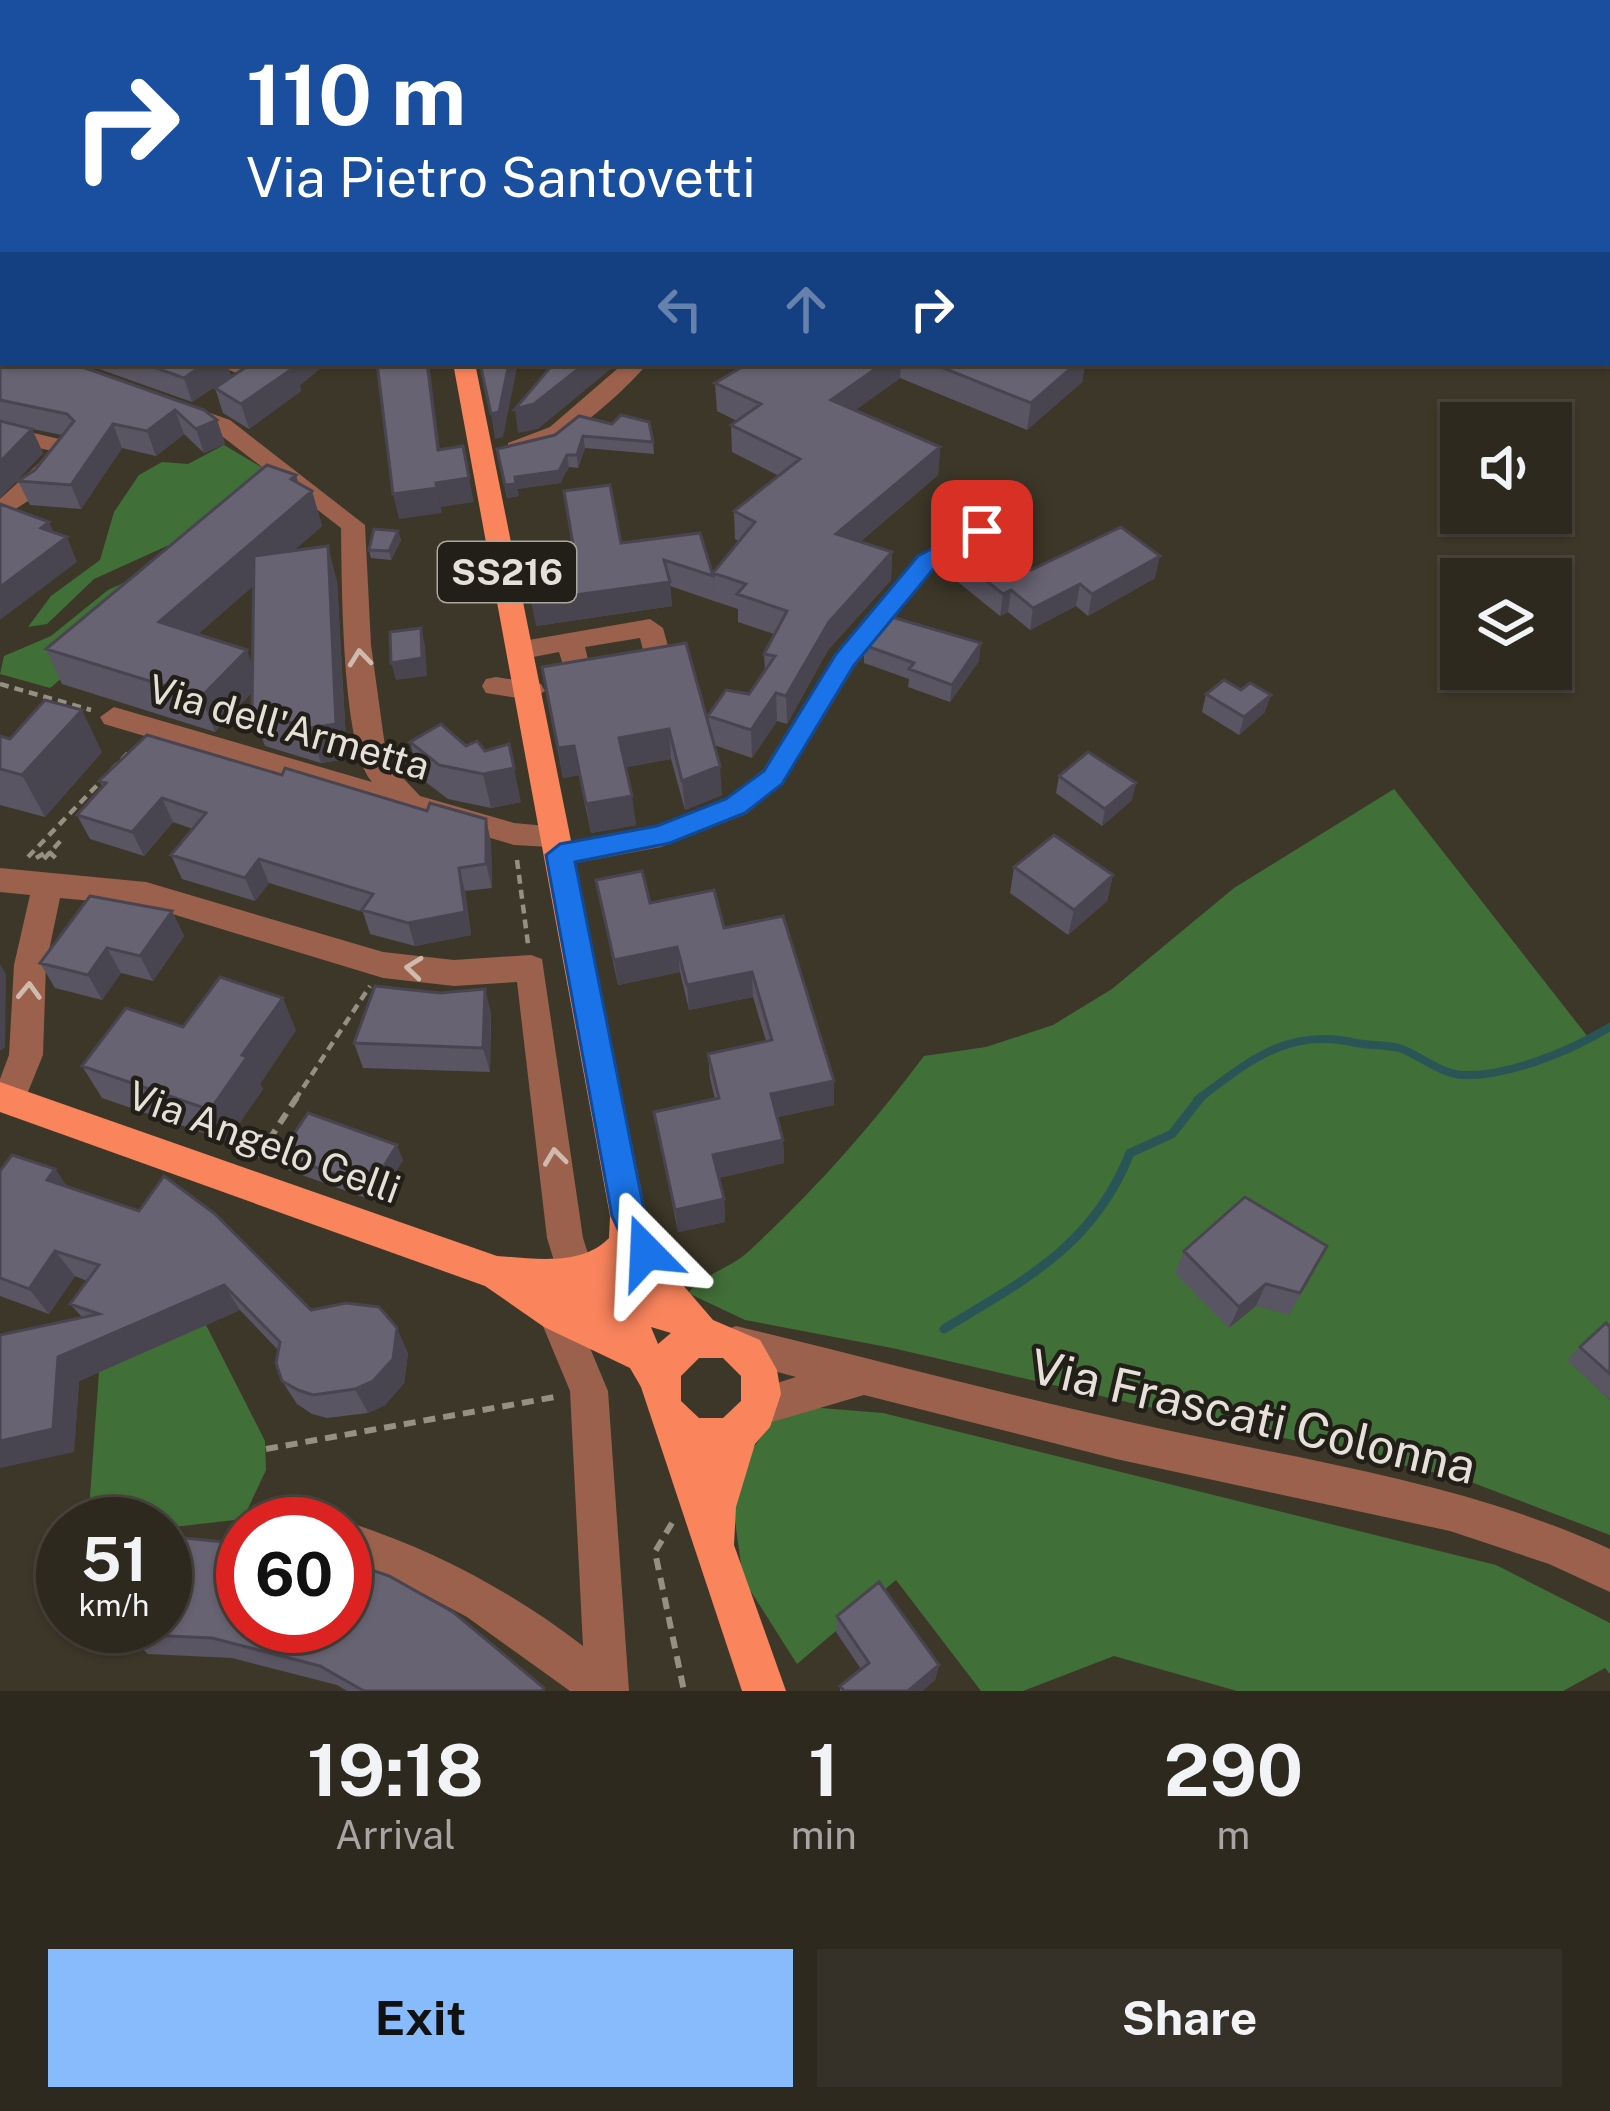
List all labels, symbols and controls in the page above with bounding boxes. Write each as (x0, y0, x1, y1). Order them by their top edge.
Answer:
text: 110 m (246, 45, 466, 144)
icon: right (48, 48, 204, 204)
text: Via Pietro Santovetti (246, 146, 756, 209)
icon: left (647, 276, 713, 342)
icon: ahead (773, 276, 839, 342)
icon: right (899, 276, 965, 342)
map controls (1440, 402, 1572, 690)
button: sound (1440, 402, 1572, 534)
pin (931, 480, 1033, 582)
icon: arrive (949, 498, 1015, 564)
road number: SS216 (438, 542, 576, 602)
button: layers (1440, 558, 1572, 690)
one-way arrow (348, 648, 373, 667)
street label: Via dell'Armetta (143, 665, 435, 789)
one-way arrow (405, 956, 424, 982)
one-way arrow (15, 981, 41, 1000)
street label: Via Angelo Celli (122, 1071, 406, 1213)
one-way arrow (543, 1148, 569, 1167)
position arrow (583, 1189, 709, 1315)
street label: Via Frascati Colonna (1025, 1337, 1481, 1495)
speed limit sign: 60 (216, 1497, 372, 1653)
text: 51 (81, 1524, 147, 1595)
text: km/h (79, 1587, 149, 1623)
text: 19:18 (307, 1728, 484, 1812)
text: 1 (808, 1728, 839, 1812)
text: 290 (1164, 1728, 1303, 1812)
text: Arrival (335, 1812, 456, 1858)
text: min (791, 1812, 857, 1858)
text: m (1217, 1812, 1250, 1858)
button: Exit (48, 1949, 793, 2087)
button: Share (817, 1949, 1562, 2087)

